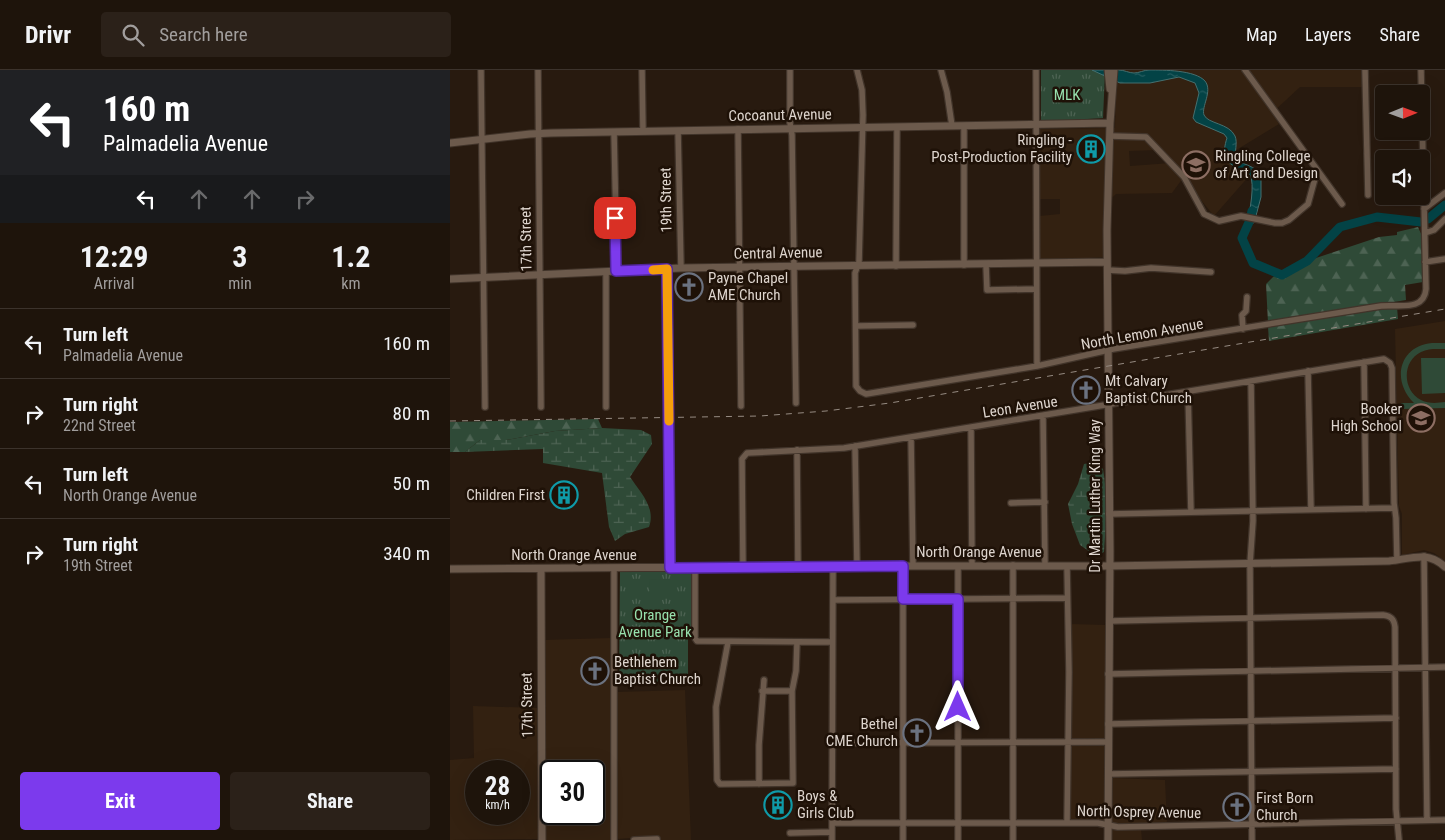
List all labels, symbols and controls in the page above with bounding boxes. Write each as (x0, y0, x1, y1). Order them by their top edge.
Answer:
search box (101, 12, 451, 57)
text: Drivr (25, 21, 71, 49)
icon: search (119, 21, 147, 49)
text: Search here (159, 23, 248, 46)
text: Map (1246, 24, 1277, 45)
text: Layers (1305, 24, 1352, 45)
text: Share (1380, 24, 1420, 45)
north arrow (1375, 85, 1430, 140)
map controls (1375, 85, 1430, 205)
park label: MLK (1054, 86, 1081, 104)
text: 160 m (103, 89, 190, 130)
icon: left (20, 90, 85, 155)
street label: Cocoanut Avenue (728, 105, 832, 125)
text: Palmadelia Avenue (103, 131, 268, 156)
place label: Ringling - Post-Production Facility (931, 131, 1072, 166)
building icon: Ringling - Post-Production Facility (1076, 134, 1106, 164)
place label: Ringling College of Art and Design (1215, 147, 1318, 182)
school or university icon: Ringling College of Art and Design (1181, 150, 1211, 180)
button: sound (1375, 150, 1430, 205)
street label: 19th Street (656, 167, 676, 233)
icon: left (132, 185, 160, 213)
icon: ahead (185, 185, 213, 213)
icon: ahead (238, 185, 266, 213)
icon: right (291, 185, 319, 213)
pin (594, 197, 636, 239)
icon: arrive (601, 204, 629, 232)
street label: 17th Street (516, 206, 536, 272)
text: 12:29 (80, 239, 149, 274)
text: 3 (232, 239, 247, 274)
text: 1.2 (331, 239, 370, 274)
street label: Central Avenue (733, 243, 823, 263)
place label: Payne Chapel AME Church (708, 269, 788, 304)
church icon: Payne Chapel AME Church (674, 272, 704, 302)
text: Arrival (94, 274, 134, 293)
text: min (228, 274, 252, 293)
text: km (341, 274, 360, 293)
street label: North Lemon Avenue (1079, 314, 1205, 354)
text: Turn left (63, 323, 128, 346)
icon: left (20, 330, 48, 358)
text: 160 m (383, 332, 430, 355)
text: Palmadelia Avenue (63, 346, 183, 365)
place label: Mt Calvary Baptist Church (1105, 372, 1192, 407)
church icon: Mt Calvary Baptist Church (1071, 375, 1101, 405)
street label: Leon Avenue (981, 392, 1059, 422)
text: Turn right (63, 393, 138, 416)
icon: right (20, 400, 48, 428)
place label: Booker High School (1331, 400, 1402, 435)
text: 80 m (393, 402, 430, 425)
school or university icon: Booker High School (1406, 403, 1436, 433)
text: 22nd Street (63, 416, 136, 435)
street label: Dr Martin Luther King Way (1086, 419, 1104, 573)
text: Turn left (63, 463, 128, 486)
icon: left (20, 470, 48, 498)
text: 50 m (393, 472, 430, 495)
building icon: Children First (549, 480, 579, 510)
text: North Orange Avenue (63, 486, 197, 505)
place label: Children First (466, 486, 545, 504)
text: Turn right (63, 533, 138, 556)
icon: right (20, 540, 48, 568)
text: 340 m (383, 542, 430, 565)
street label: North Orange Avenue (916, 543, 1042, 561)
street label: North Orange Avenue (511, 546, 637, 564)
text: 19th Street (63, 556, 132, 575)
park label: Orange Avenue Park (618, 606, 692, 641)
place label: Bethlehem Baptist Church (614, 653, 701, 688)
church icon: Bethlehem Baptist Church (580, 656, 610, 686)
street label: 17th Street (517, 672, 537, 738)
position arrow (931, 680, 983, 732)
place label: Bethel CME Church (826, 715, 898, 750)
church icon: Bethel CME Church (902, 718, 932, 748)
speed limit sign: 30 (540, 760, 605, 825)
button: Exit (20, 772, 220, 830)
button: Share (230, 772, 430, 830)
text: 28 (485, 772, 510, 801)
place label: Boys & Girls Club (797, 787, 854, 822)
place label: First Born Church (1256, 789, 1314, 824)
building icon: Boys & Girls Club (763, 790, 793, 820)
church icon: First Born Church (1222, 792, 1252, 822)
text: km/h (485, 798, 510, 812)
street label: North Osprey Avenue (1077, 802, 1201, 822)

